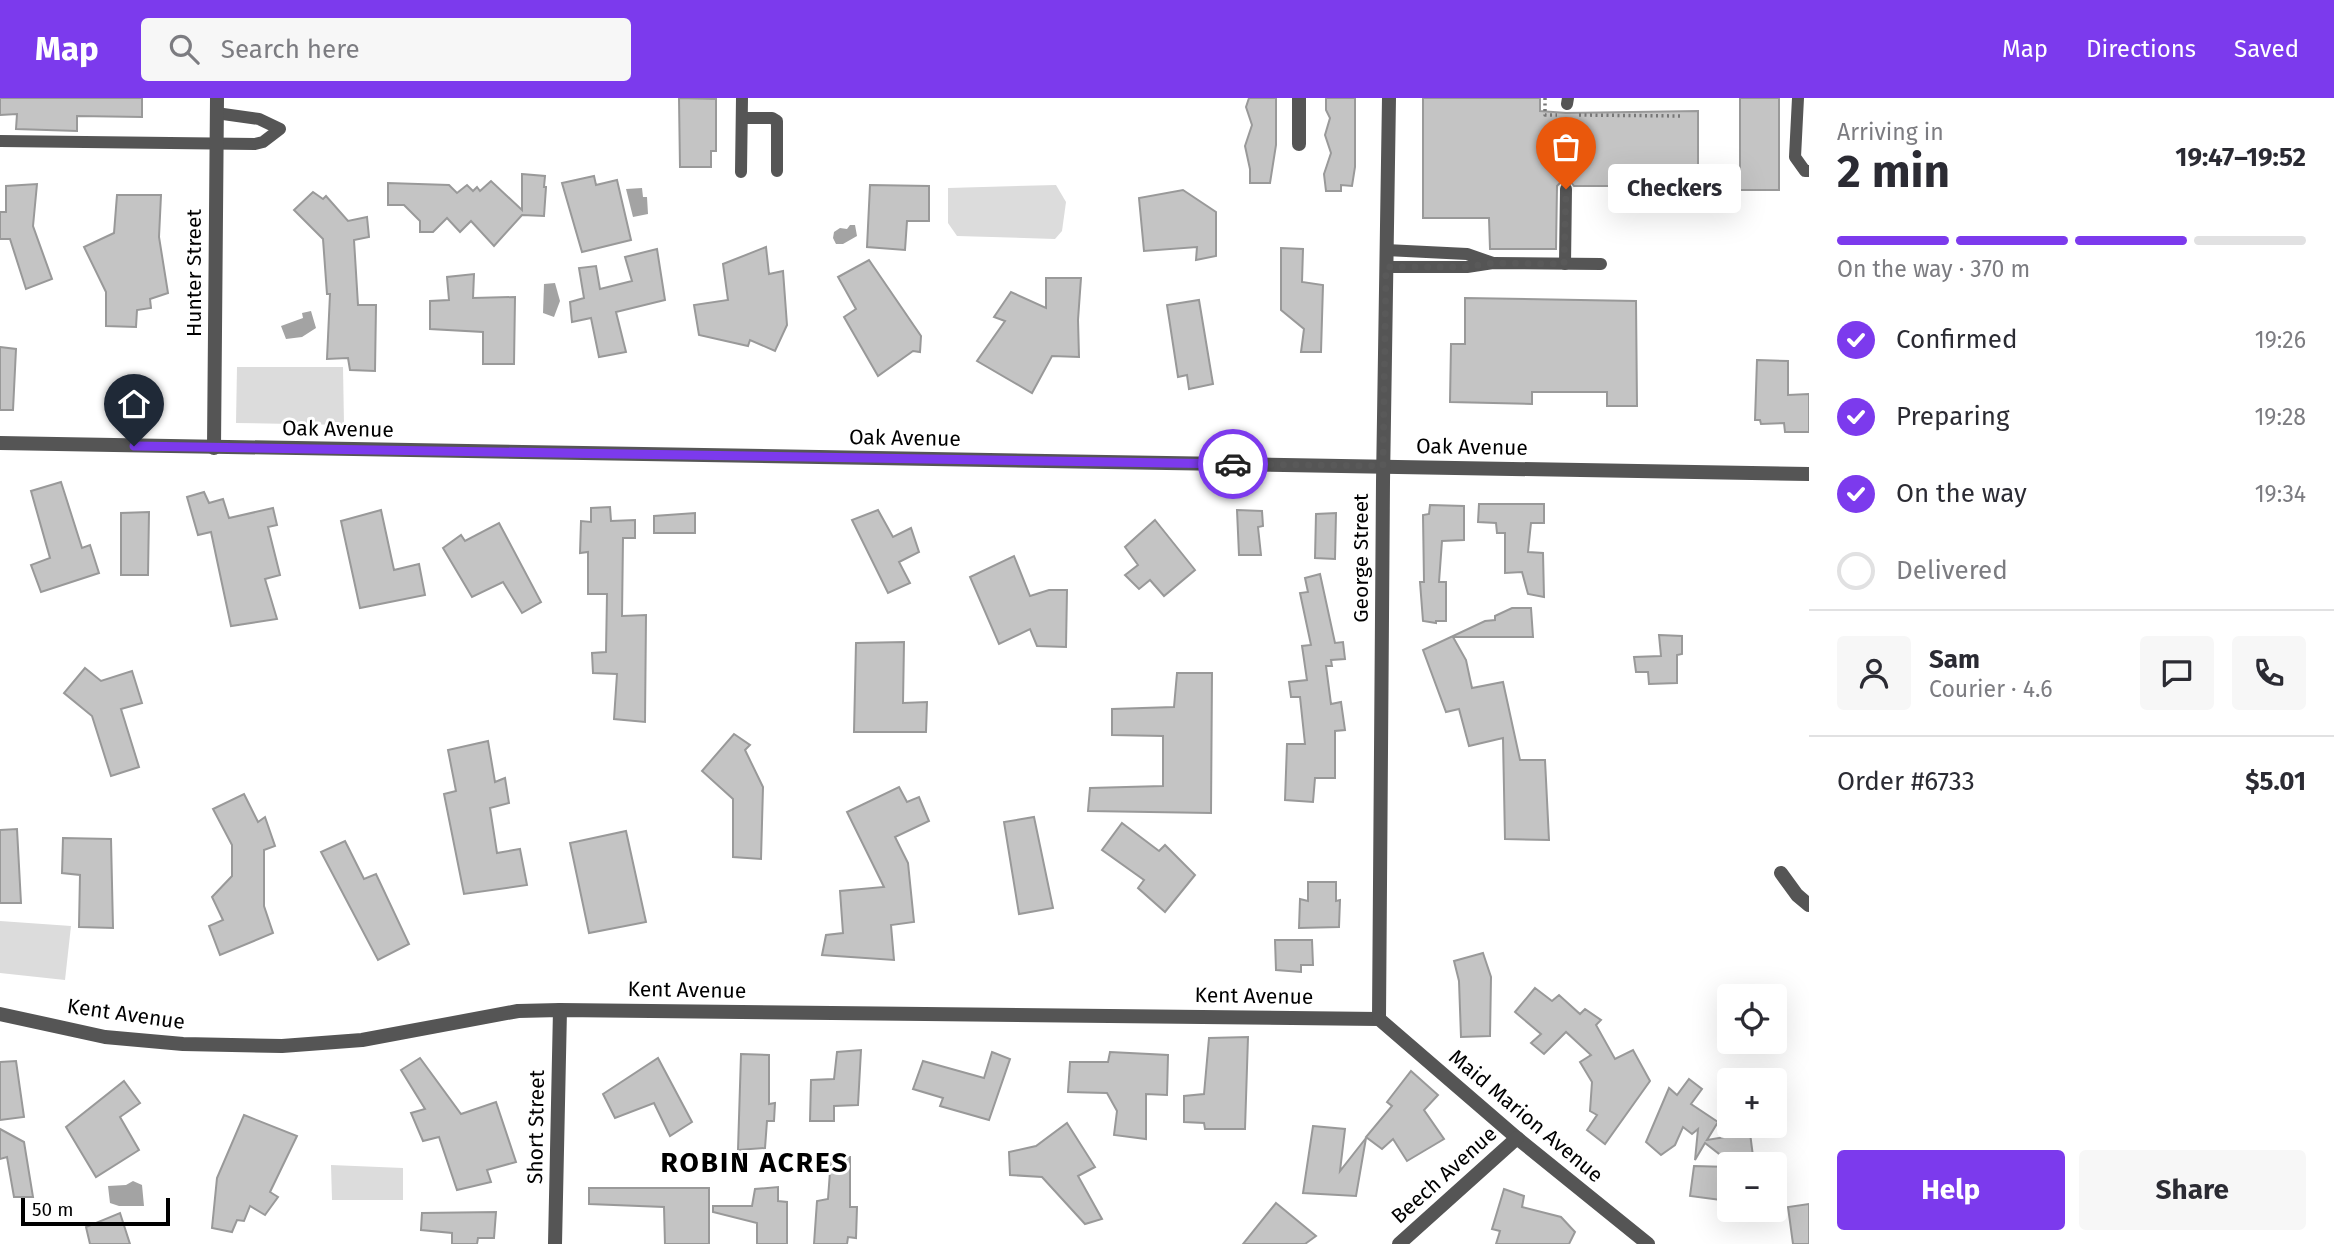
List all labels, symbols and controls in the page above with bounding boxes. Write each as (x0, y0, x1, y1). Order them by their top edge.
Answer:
search box (141, 18, 631, 81)
text: Map (35, 29, 99, 69)
icon: search (165, 30, 203, 68)
text: Search here (221, 34, 360, 65)
text: Map (2002, 35, 2048, 63)
text: Directions (2086, 35, 2196, 63)
text: Saved (2234, 35, 2299, 63)
pin (1536, 117, 1596, 189)
text: Arriving in (1837, 118, 1944, 146)
icon: bag (1547, 128, 1585, 166)
text: 19:47–19:52 (2175, 142, 2306, 173)
text: 2 min (1837, 144, 1950, 199)
callout: Checkers (1608, 164, 1741, 214)
text: Checkers (1627, 174, 1722, 202)
street label: Hunter Street (181, 209, 207, 337)
text: On the way · 370 m (1837, 255, 2030, 283)
icon: check (1837, 321, 1875, 359)
text: Confirmed (1896, 324, 2017, 355)
text: 19:26 (2255, 326, 2306, 354)
pin (104, 374, 164, 446)
icon: home (115, 385, 153, 423)
icon: check (1837, 398, 1875, 436)
text: Preparing (1896, 401, 2009, 432)
text: 19:28 (2254, 403, 2306, 431)
street label: Oak Avenue (282, 415, 394, 443)
street label: Oak Avenue (849, 424, 961, 452)
courier (1198, 429, 1268, 499)
street label: Oak Avenue (1416, 433, 1528, 461)
icon: car (1214, 445, 1252, 483)
icon: check (1837, 475, 1875, 513)
text: On the way (1896, 478, 2027, 509)
text: 19:34 (2255, 480, 2306, 508)
street label: George Street (1348, 493, 1374, 623)
text: Delivered (1896, 555, 2008, 586)
button: person (1837, 636, 1911, 710)
button: chat (2140, 636, 2214, 710)
button: phone (2232, 636, 2306, 710)
text: Sam (1929, 644, 1980, 675)
text: Courier · 4.6 (1929, 675, 2053, 703)
text: Order #6733 (1837, 766, 1975, 797)
text: $5.01 (2245, 766, 2306, 797)
street label: Kent Avenue (627, 976, 747, 1004)
street label: Kent Avenue (1194, 982, 1314, 1010)
map controls (1717, 984, 1787, 1222)
button: locate (1717, 984, 1787, 1054)
street label: Kent Avenue (65, 993, 187, 1035)
street label: Maid Marion Avenue (1444, 1044, 1608, 1188)
button: + (1717, 1068, 1787, 1138)
street label: Short Street (522, 1069, 550, 1184)
street label: Beech Avenue (1386, 1121, 1502, 1229)
district label: ROBIN ACRES (660, 1146, 850, 1179)
button: Help (1837, 1150, 2065, 1230)
button: Share (2079, 1150, 2306, 1230)
button: − (1717, 1152, 1787, 1222)
scale bar (21, 1195, 170, 1227)
text: 50 m (32, 1198, 73, 1221)

